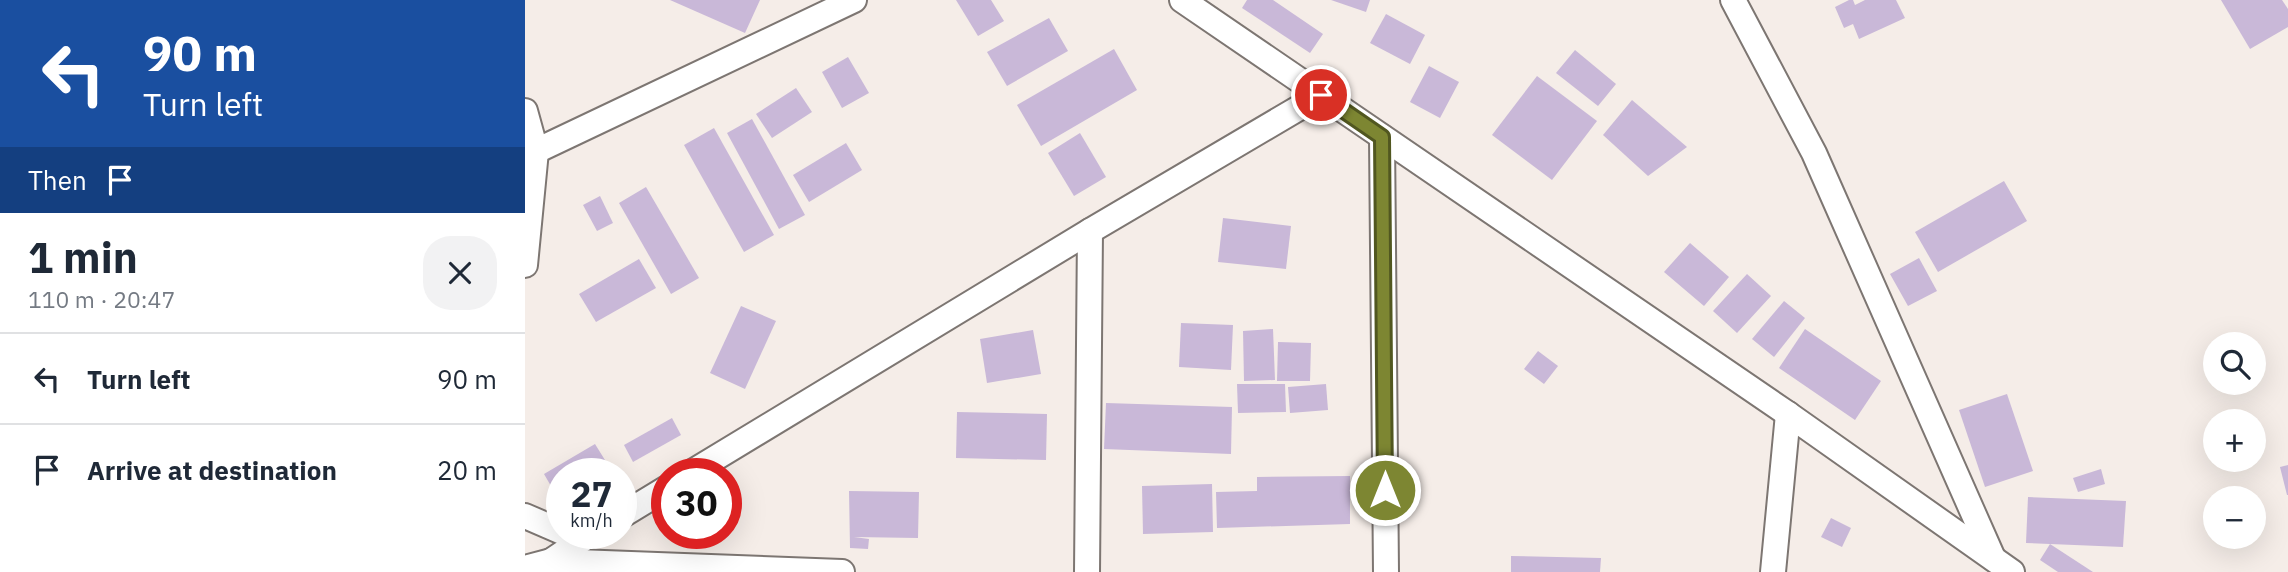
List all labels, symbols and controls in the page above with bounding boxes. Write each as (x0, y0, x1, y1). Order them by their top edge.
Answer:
text: 90 m (143, 21, 257, 84)
icon: left (28, 28, 119, 119)
pin (1291, 65, 1351, 125)
icon: arrive (1302, 76, 1340, 114)
text: Turn left (143, 83, 263, 125)
icon: arrive (101, 161, 139, 199)
text: Then (28, 163, 87, 197)
text: 1 min (28, 230, 138, 285)
button: close (423, 236, 497, 310)
text: 110 m · 20:47 (28, 284, 175, 314)
map controls (2203, 332, 2266, 549)
button: search (2203, 332, 2266, 395)
icon: left (28, 360, 66, 398)
text: Turn left (87, 362, 190, 396)
text: 90 m (437, 362, 497, 396)
button: + (2203, 409, 2266, 472)
icon: arrive (28, 451, 66, 489)
text: Arrive at destination (87, 453, 337, 487)
text: 20 m (437, 453, 497, 487)
position arrow (1348, 453, 1422, 527)
speed limit sign: 30 (651, 458, 742, 549)
text: 27 (570, 471, 613, 517)
button: − (2203, 486, 2266, 549)
text: km/h (570, 509, 613, 532)

